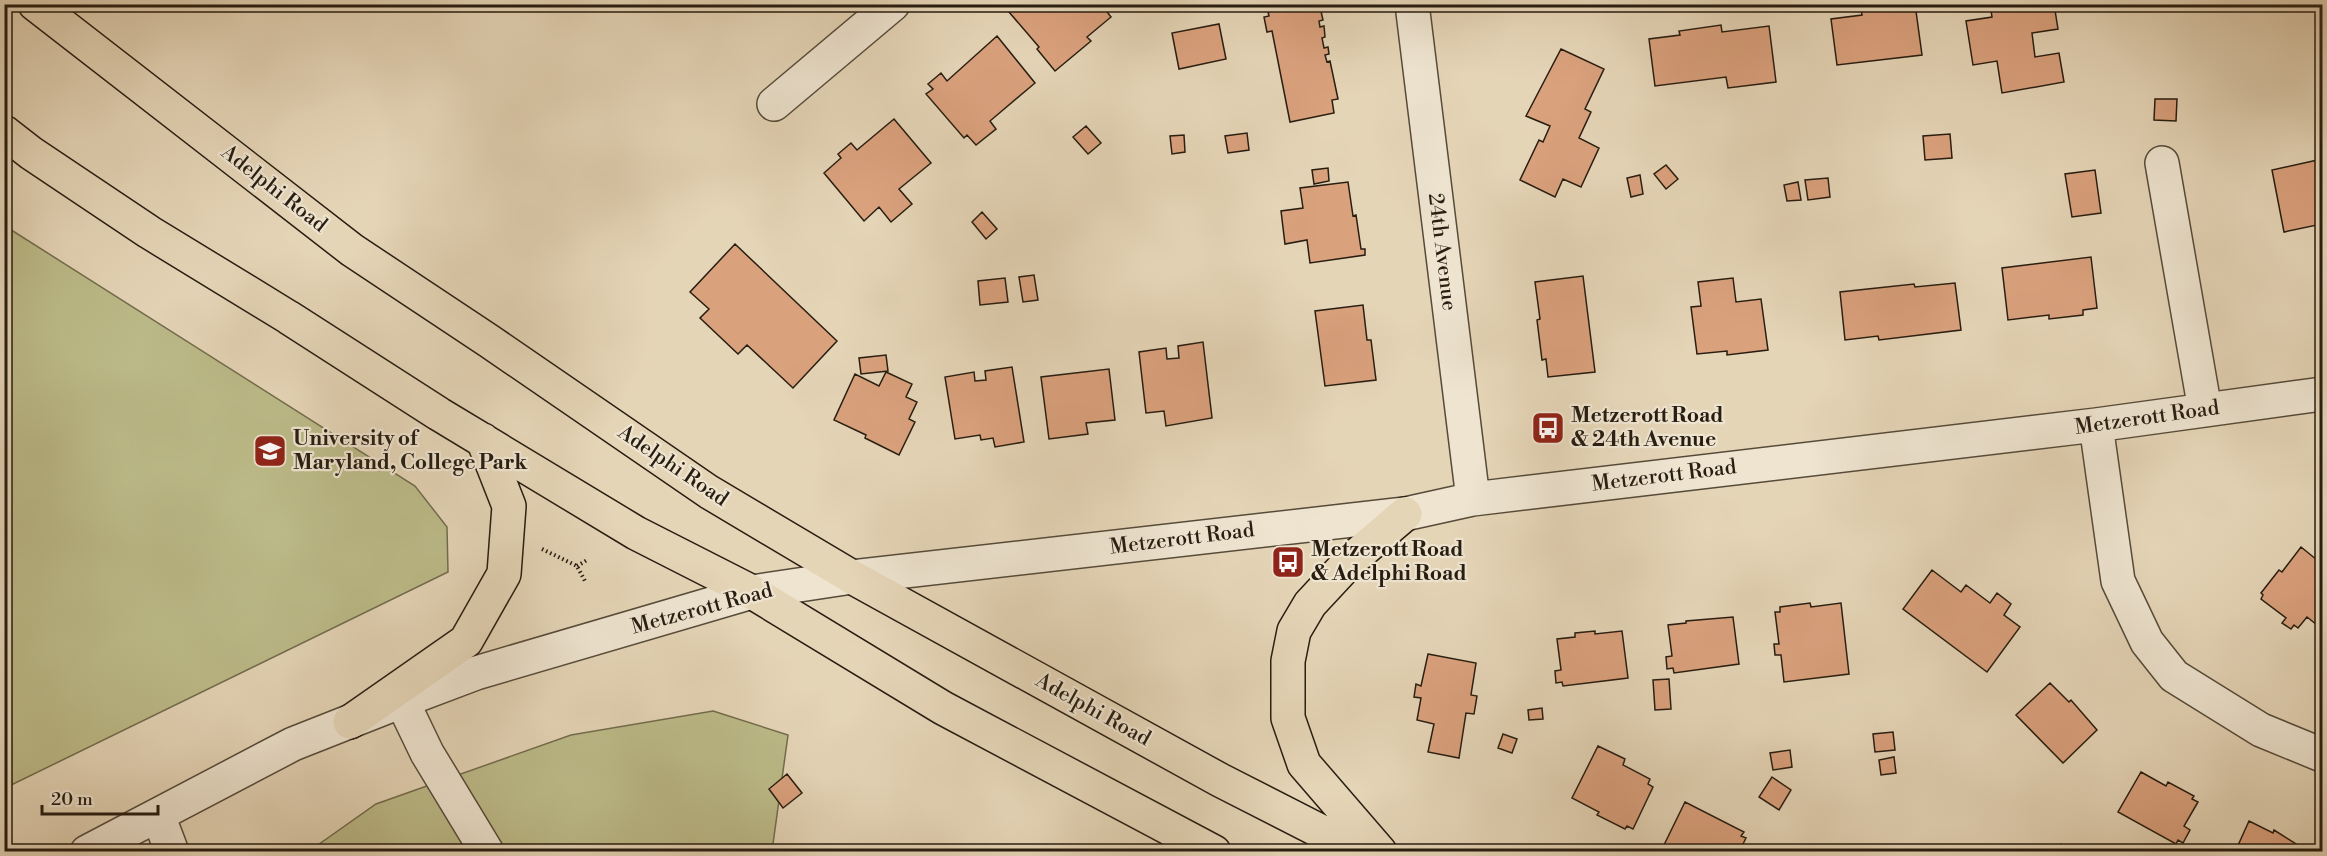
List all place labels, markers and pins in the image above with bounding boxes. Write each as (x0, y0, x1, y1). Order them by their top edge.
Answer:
place label: Metzerott Road & 24th Avenue (1571, 403, 1724, 453)
bus stop icon: Metzerott Road & 24th Avenue (1530, 410, 1566, 446)
place label: University of Maryland, College Park (293, 426, 528, 476)
school or university icon: University of Maryland, College Park (252, 433, 288, 469)
place label: Metzerott Road & Adelphi Road (1311, 537, 1467, 587)
bus stop icon: Metzerott Road & Adelphi Road (1270, 544, 1306, 580)

